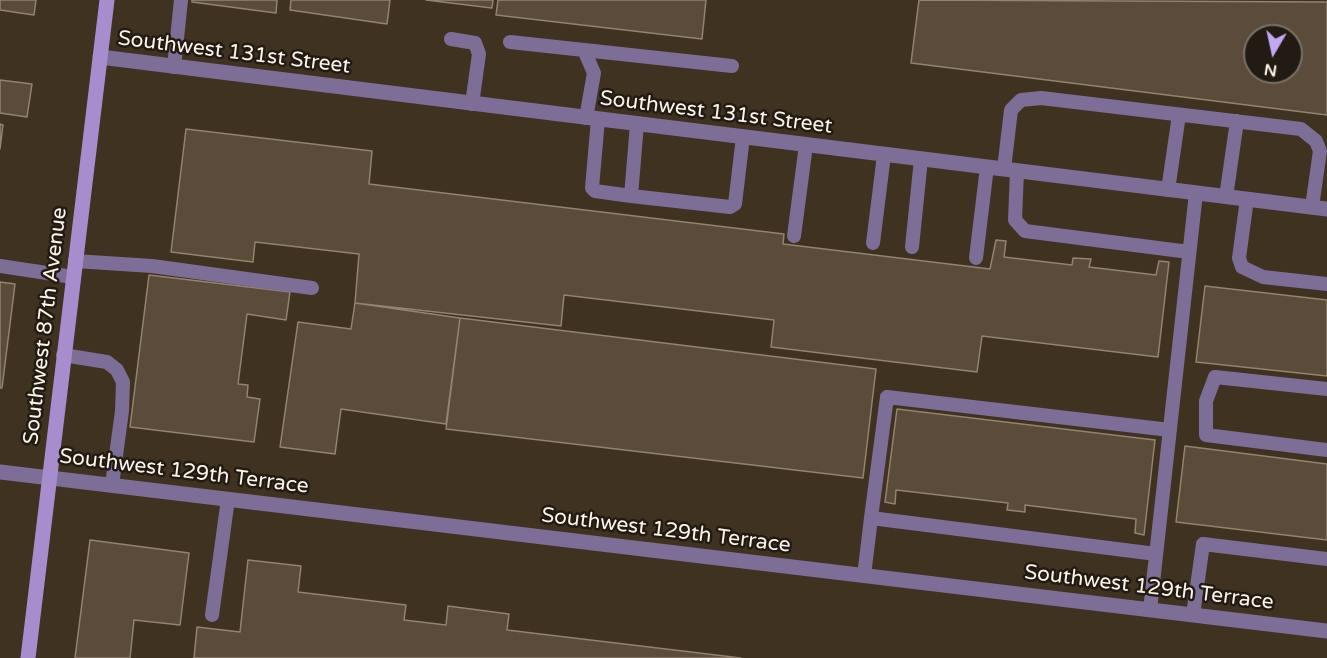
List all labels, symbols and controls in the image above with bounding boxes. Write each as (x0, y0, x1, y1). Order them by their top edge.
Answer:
north arrow (1243, 24, 1303, 84)
street label: Southwest 131st Street (116, 26, 352, 80)
text: N (1263, 59, 1278, 81)
street label: Southwest 131st Street (598, 86, 834, 140)
street label: Southwest 87th Avenue (19, 206, 73, 446)
street label: Southwest 129th Terrace (58, 444, 310, 500)
street label: Southwest 129th Terrace (540, 503, 792, 559)
street label: Southwest 129th Terrace (1023, 560, 1275, 616)

